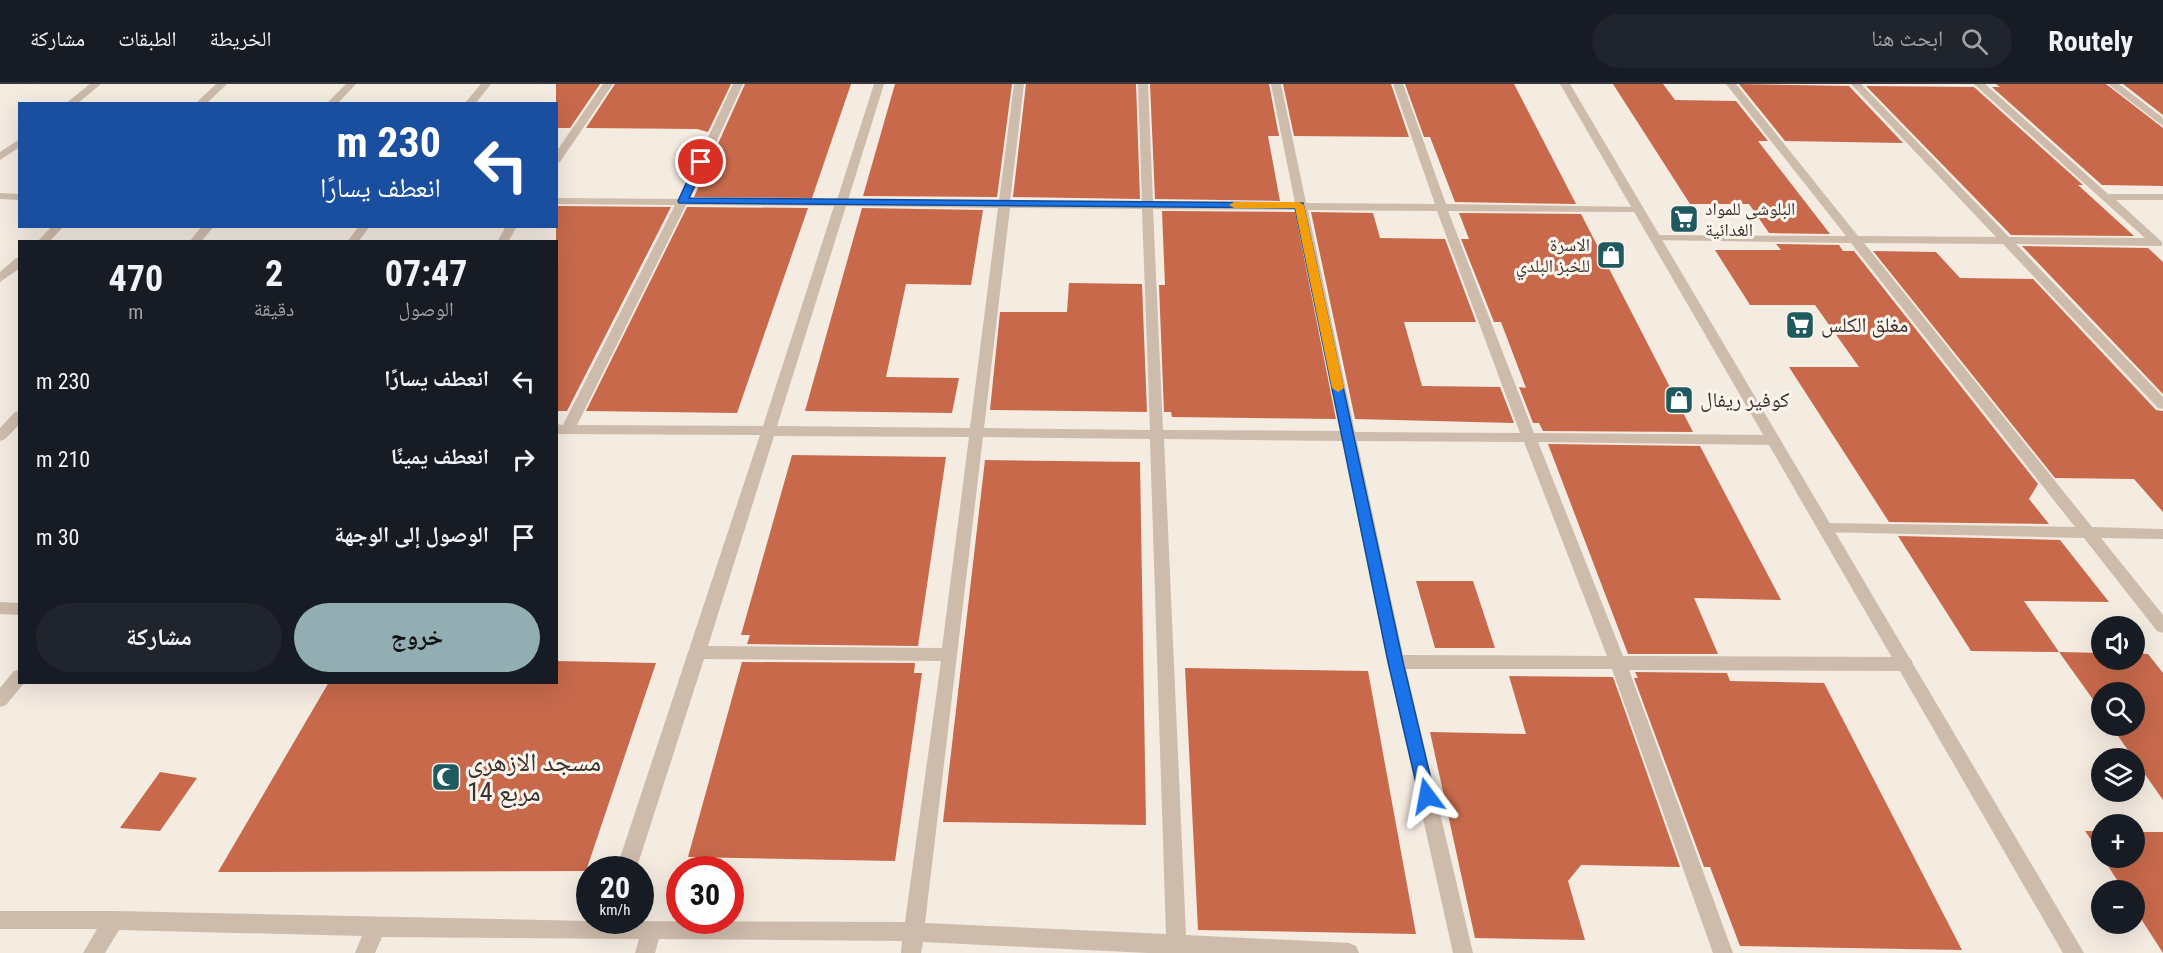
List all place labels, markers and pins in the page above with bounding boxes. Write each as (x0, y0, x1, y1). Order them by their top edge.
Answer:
pin (675, 136, 726, 187)
place label: البلوشي للمواد الغدائية (1705, 198, 1795, 240)
supermarket icon: البلوشي للمواد الغدائية (1668, 203, 1700, 235)
place label: الاسرة للخبز البلدي (1516, 234, 1590, 281)
shop icon: الاسرة للخبز البلدي (1595, 239, 1627, 271)
supermarket icon: مغلق الكلس (1784, 309, 1816, 341)
place label: مغلق الكلس (1821, 313, 1908, 338)
shop icon: كوفير ريفال (1663, 384, 1695, 416)
place label: كوفير ريفال (1700, 388, 1790, 412)
place label: مسجد الازهري مربع 14 (467, 747, 601, 809)
mosque icon: مسجد الازهري مربع 14 (430, 761, 462, 793)

